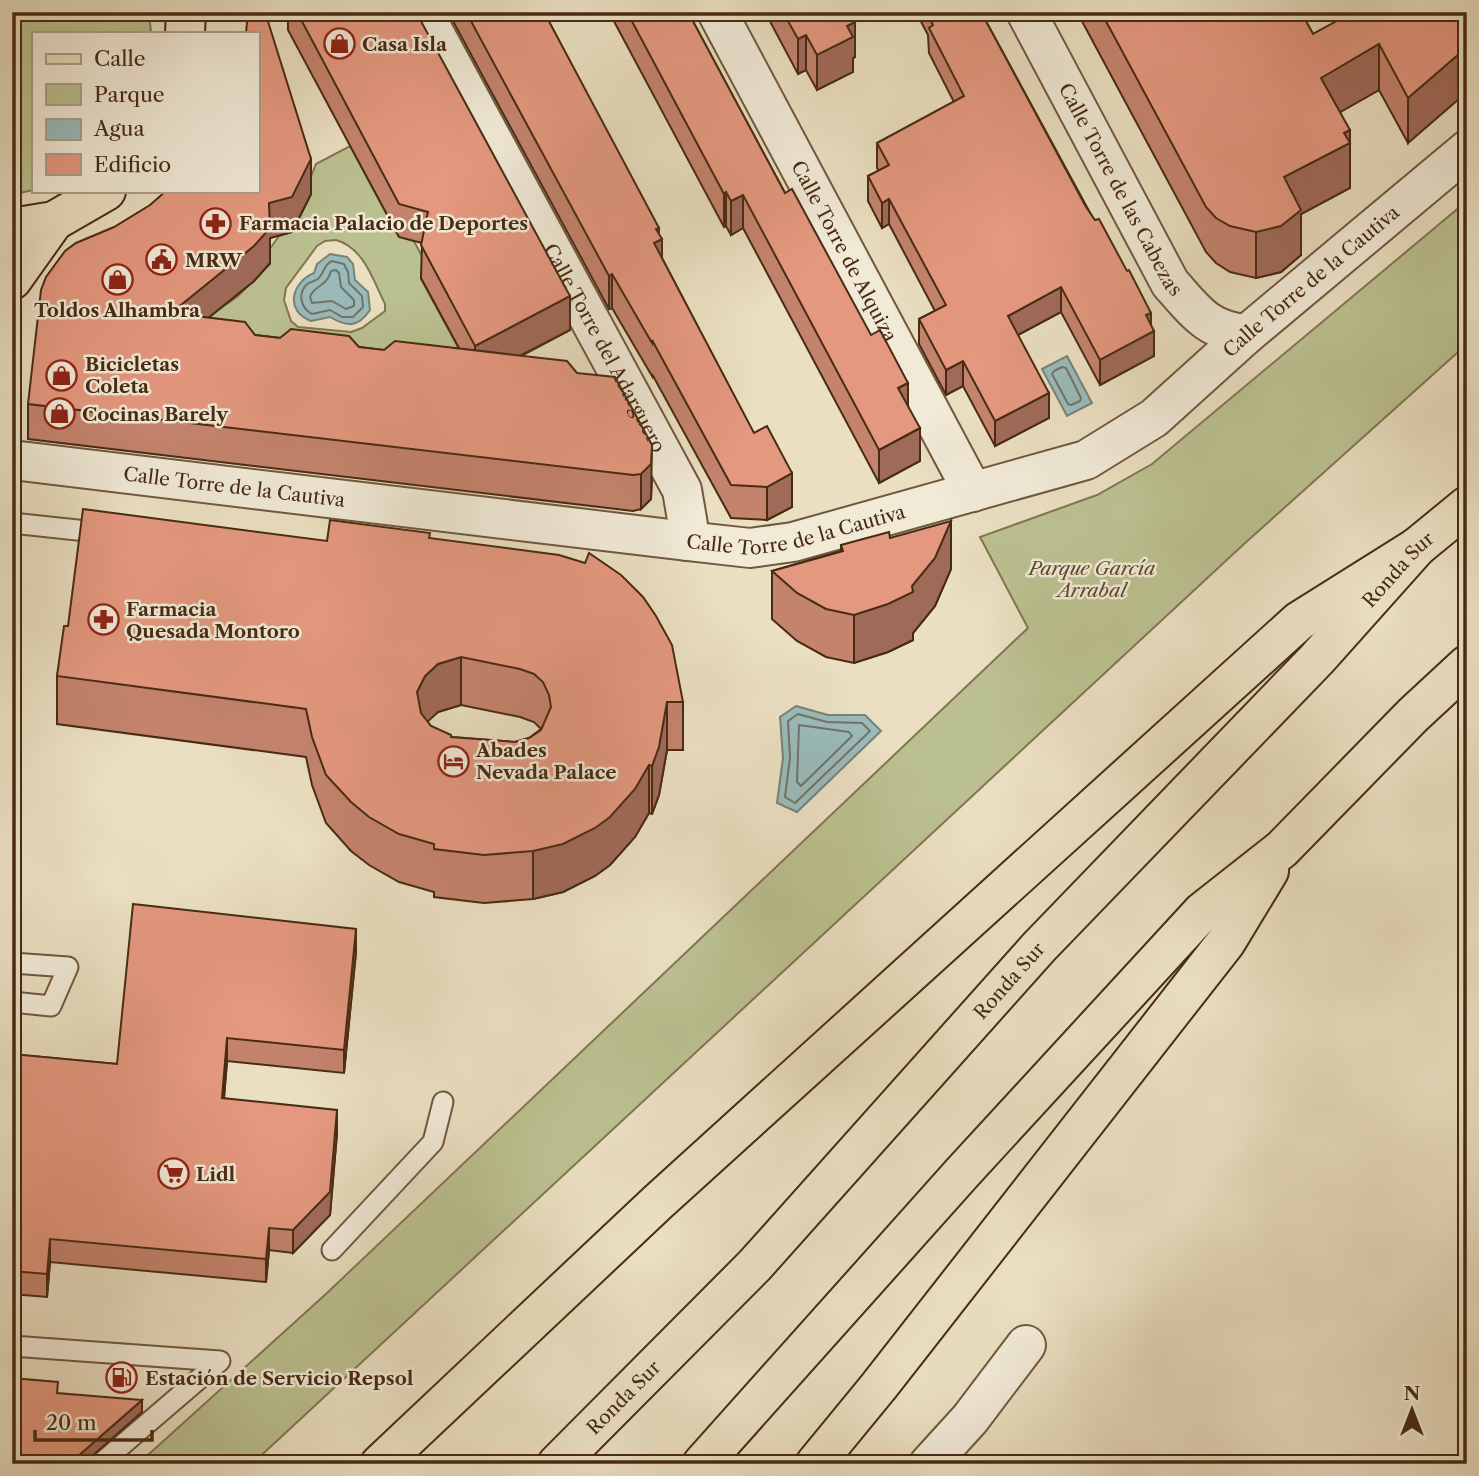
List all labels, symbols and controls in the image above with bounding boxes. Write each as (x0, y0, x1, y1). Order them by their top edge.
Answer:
shop icon: Casa Isla (322, 27, 356, 61)
legend (32, 32, 259, 192)
place label: Casa Isla (362, 33, 448, 56)
text: Calle (94, 46, 146, 71)
street label: Calle Torre de las Cabezas (1054, 79, 1187, 301)
text: Parque (94, 82, 165, 107)
text: Agua (93, 116, 146, 141)
text: Edificio (94, 152, 171, 177)
street label: Calle Torre de Alquiza (787, 157, 902, 346)
street label: Calle Torre de la Cautiva (1218, 200, 1403, 362)
pharmacy icon: Farmacia Palacio de Deportes (199, 206, 233, 240)
place label: Farmacia Palacio de Deportes (239, 212, 528, 235)
street label: Calle Torre del Adarguero (539, 239, 671, 456)
public building icon: MRW (145, 243, 179, 277)
place label: MRW (185, 249, 243, 272)
shop icon: Toldos Alhambra (100, 262, 134, 296)
place label: Toldos Alhambra (34, 299, 201, 322)
place label: Bicicletas Coleta (85, 353, 179, 398)
shop icon: Bicicletas Coleta (45, 358, 79, 392)
shop icon: Cocinas Barely (42, 397, 76, 431)
place label: Cocinas Barely (82, 403, 229, 426)
street label: Calle Torre de la Cautiva (122, 462, 347, 511)
street label: Calle Torre de la Cautiva (685, 500, 908, 560)
street label: Ronda Sur (1357, 527, 1438, 612)
park label: Parque García Arrabal (1027, 557, 1156, 602)
place label: Farmacia Quesada Montoro (126, 598, 300, 643)
pharmacy icon: Farmacia Quesada Montoro (86, 603, 120, 637)
place label: Abades Nevada Palace (475, 739, 617, 784)
hotel icon: Abades Nevada Palace (436, 744, 470, 778)
street label: Ronda Sur (969, 938, 1049, 1024)
supermarket icon: Lidl (156, 1157, 190, 1191)
place label: Lidl (196, 1163, 236, 1186)
street label: Ronda Sur (582, 1356, 665, 1439)
fuel station icon: Estación de Servicio Repsol (105, 1361, 139, 1395)
place label: Estación de Servicio Repsol (145, 1367, 414, 1390)
north arrow (1378, 1374, 1448, 1444)
text: N (1404, 1382, 1420, 1405)
scale bar (35, 1399, 152, 1443)
text: 20 m (46, 1410, 97, 1435)

